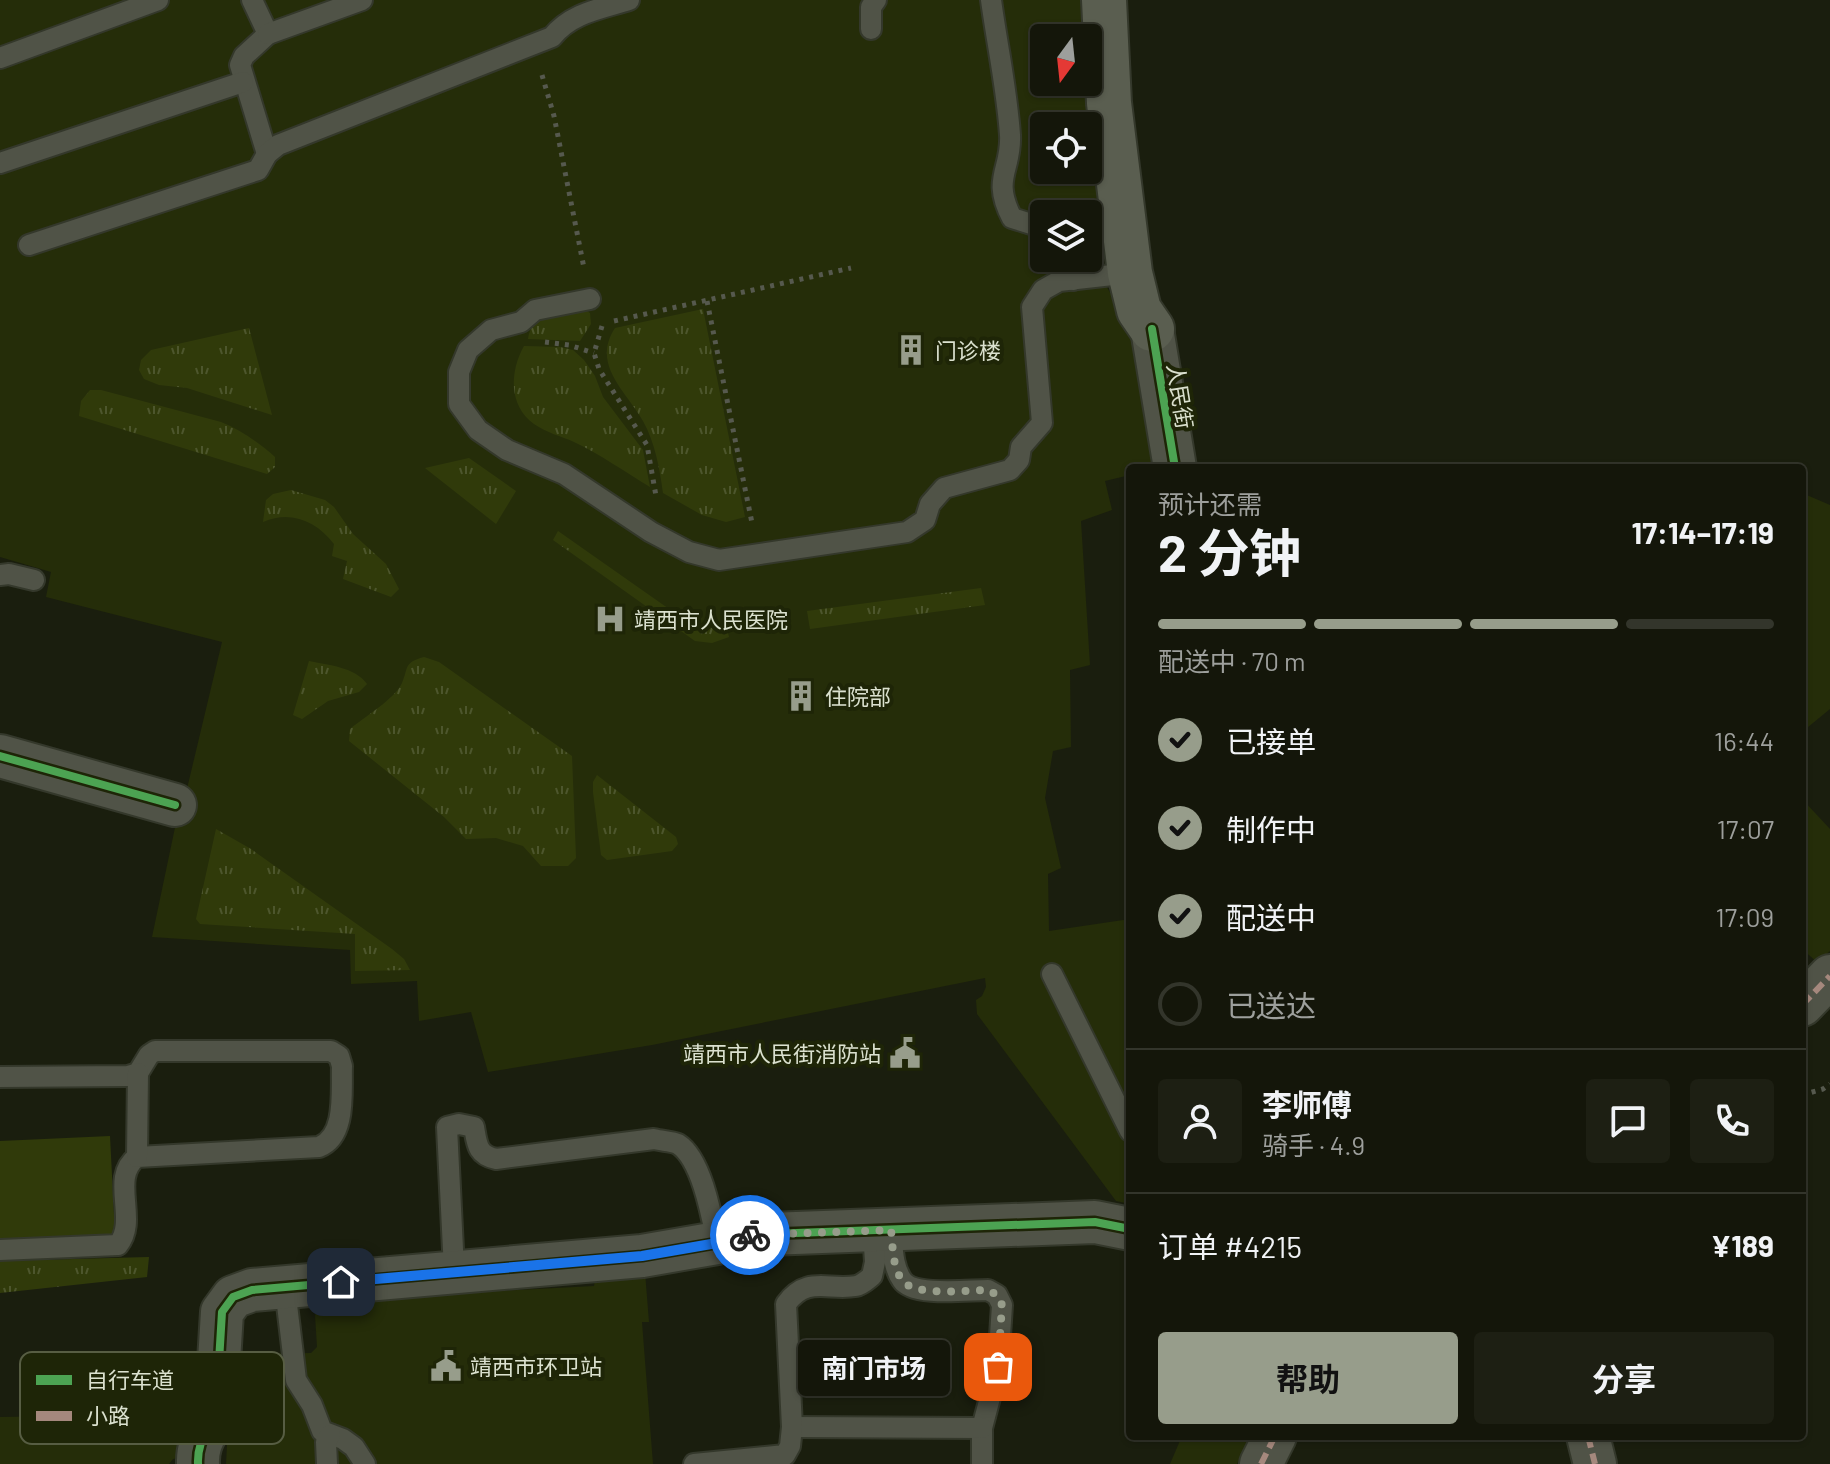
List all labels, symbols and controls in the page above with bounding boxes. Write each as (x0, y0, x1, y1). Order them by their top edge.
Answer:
north arrow (1030, 24, 1102, 96)
map controls (1030, 24, 1102, 272)
button: locate (1030, 112, 1102, 184)
button: layers (1030, 200, 1102, 272)
building icon: 门诊楼 (894, 333, 928, 367)
place label: 门诊楼 (935, 337, 1001, 363)
street label: 人民街 (1163, 361, 1199, 431)
text: 预计还需 (1158, 488, 1262, 519)
text: 17:14–17:19 (1632, 514, 1774, 550)
text: 2 分钟 (1158, 520, 1302, 582)
hospital icon: 靖西市人民医院 (593, 602, 627, 636)
place label: 靖西市人民医院 (634, 606, 788, 632)
text: 配送中 · 70 m (1158, 645, 1306, 676)
building icon: 住院部 (784, 679, 818, 713)
place label: 住院部 (825, 683, 891, 709)
icon: check (1158, 718, 1202, 762)
text: 已接单 (1226, 723, 1316, 759)
text: 16:44 (1714, 725, 1774, 756)
icon: check (1158, 806, 1202, 850)
text: 制作中 (1226, 811, 1316, 847)
text: 17:07 (1717, 813, 1774, 844)
icon: check (1158, 894, 1202, 938)
text: 配送中 (1226, 899, 1316, 935)
text: 17:09 (1716, 901, 1774, 932)
text: 已送达 (1226, 987, 1316, 1023)
public building icon: 靖西市人民街消防站 (888, 1036, 922, 1070)
place label: 靖西市人民街消防站 (683, 1040, 881, 1066)
button: person (1158, 1079, 1242, 1163)
button: chat (1586, 1079, 1670, 1163)
button: phone (1690, 1079, 1774, 1163)
text: 李师傅 (1262, 1086, 1352, 1122)
text: 骑手 · 4.9 (1262, 1129, 1365, 1160)
courier (710, 1195, 790, 1275)
icon: bike (728, 1213, 772, 1257)
text: ¥189 (1711, 1227, 1774, 1263)
text: 订单 #4215 (1158, 1228, 1302, 1264)
pin (307, 1248, 375, 1316)
icon: home (319, 1260, 363, 1304)
button: 帮助 (1158, 1332, 1458, 1424)
button: 分享 (1474, 1332, 1774, 1424)
pin (964, 1333, 1032, 1401)
callout: 南门市场 (798, 1339, 950, 1395)
icon: bag (976, 1345, 1020, 1389)
public building icon: 靖西市环卫站 (429, 1349, 463, 1383)
legend (20, 1352, 284, 1444)
text: 南门市场 (822, 1352, 926, 1383)
place label: 靖西市环卫站 (470, 1353, 602, 1379)
text: 自行车道 (86, 1366, 174, 1392)
text: 小路 (86, 1402, 130, 1428)

